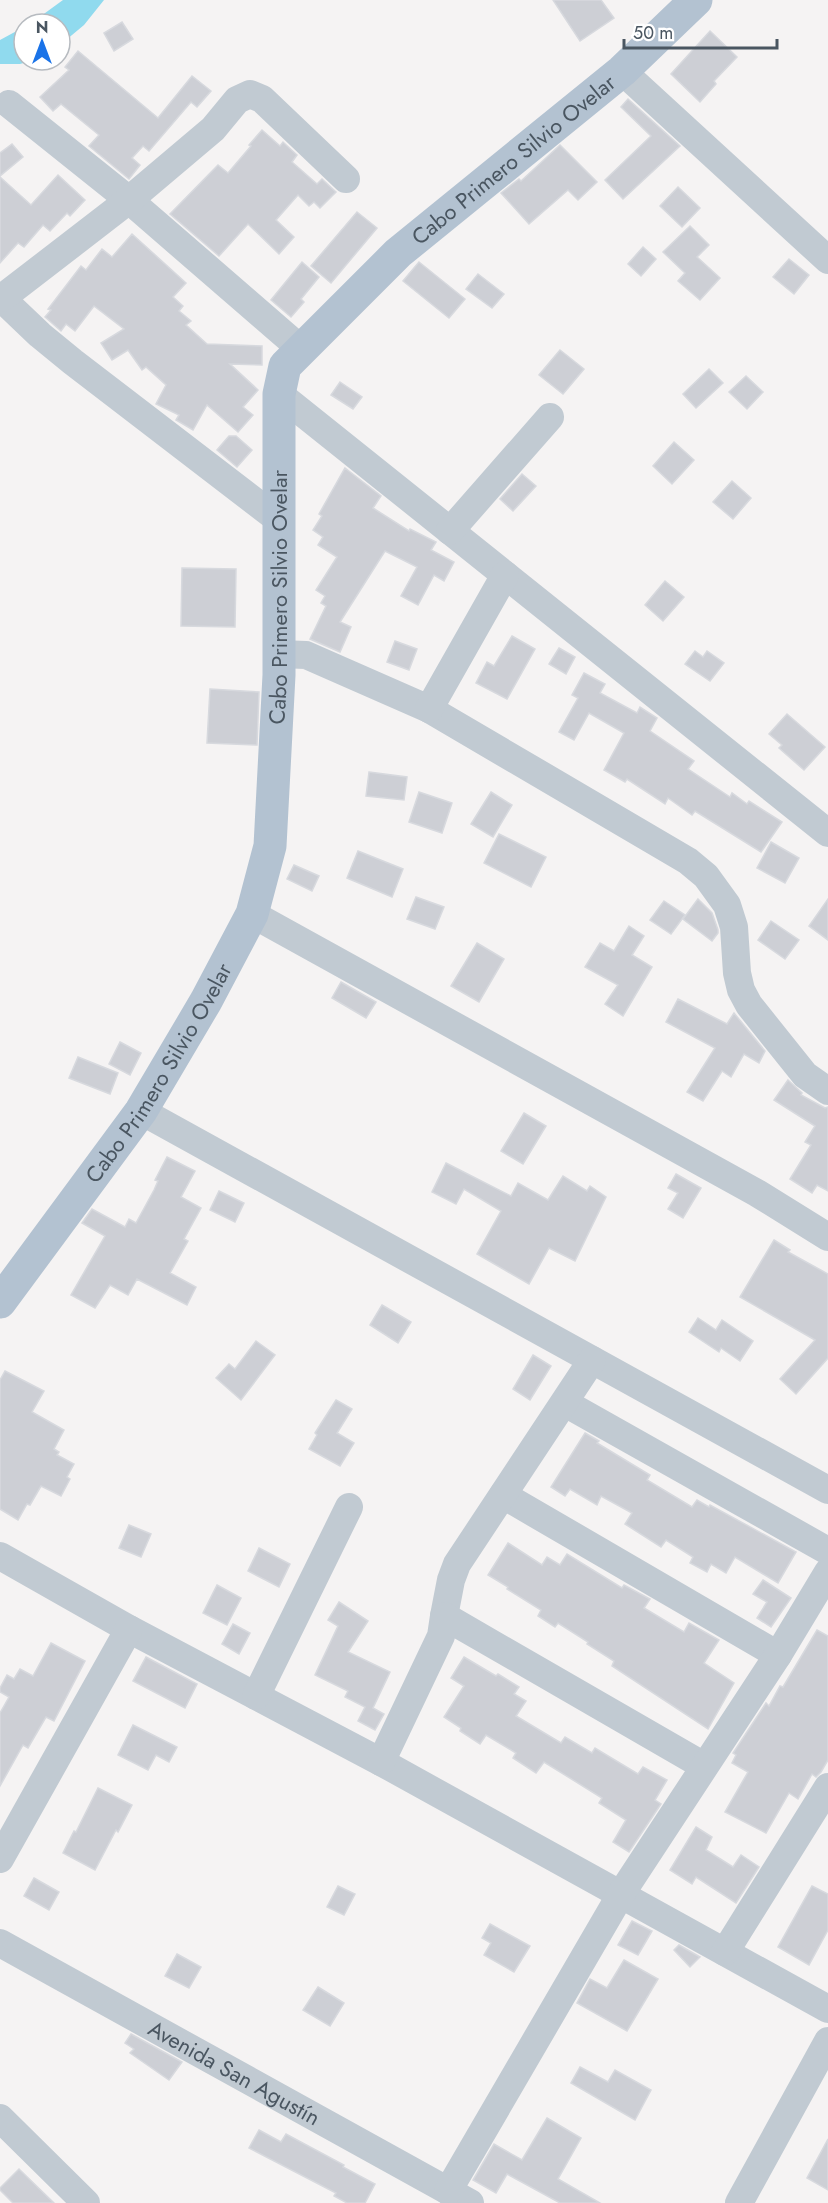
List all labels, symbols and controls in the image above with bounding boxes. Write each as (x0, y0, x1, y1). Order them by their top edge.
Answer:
north arrow (12, 12, 72, 72)
scale bar (624, 12, 777, 50)
text: N (36, 16, 48, 39)
text: 50 m (633, 20, 673, 46)
street label: Cabo Primero Silvio Ovelar (404, 66, 622, 252)
street label: Cabo Primero Silvio Ovelar (260, 469, 295, 725)
street label: Cabo Primero Silvio Ovelar (77, 957, 240, 1189)
street label: Avenida San Agustín (143, 2012, 326, 2133)

